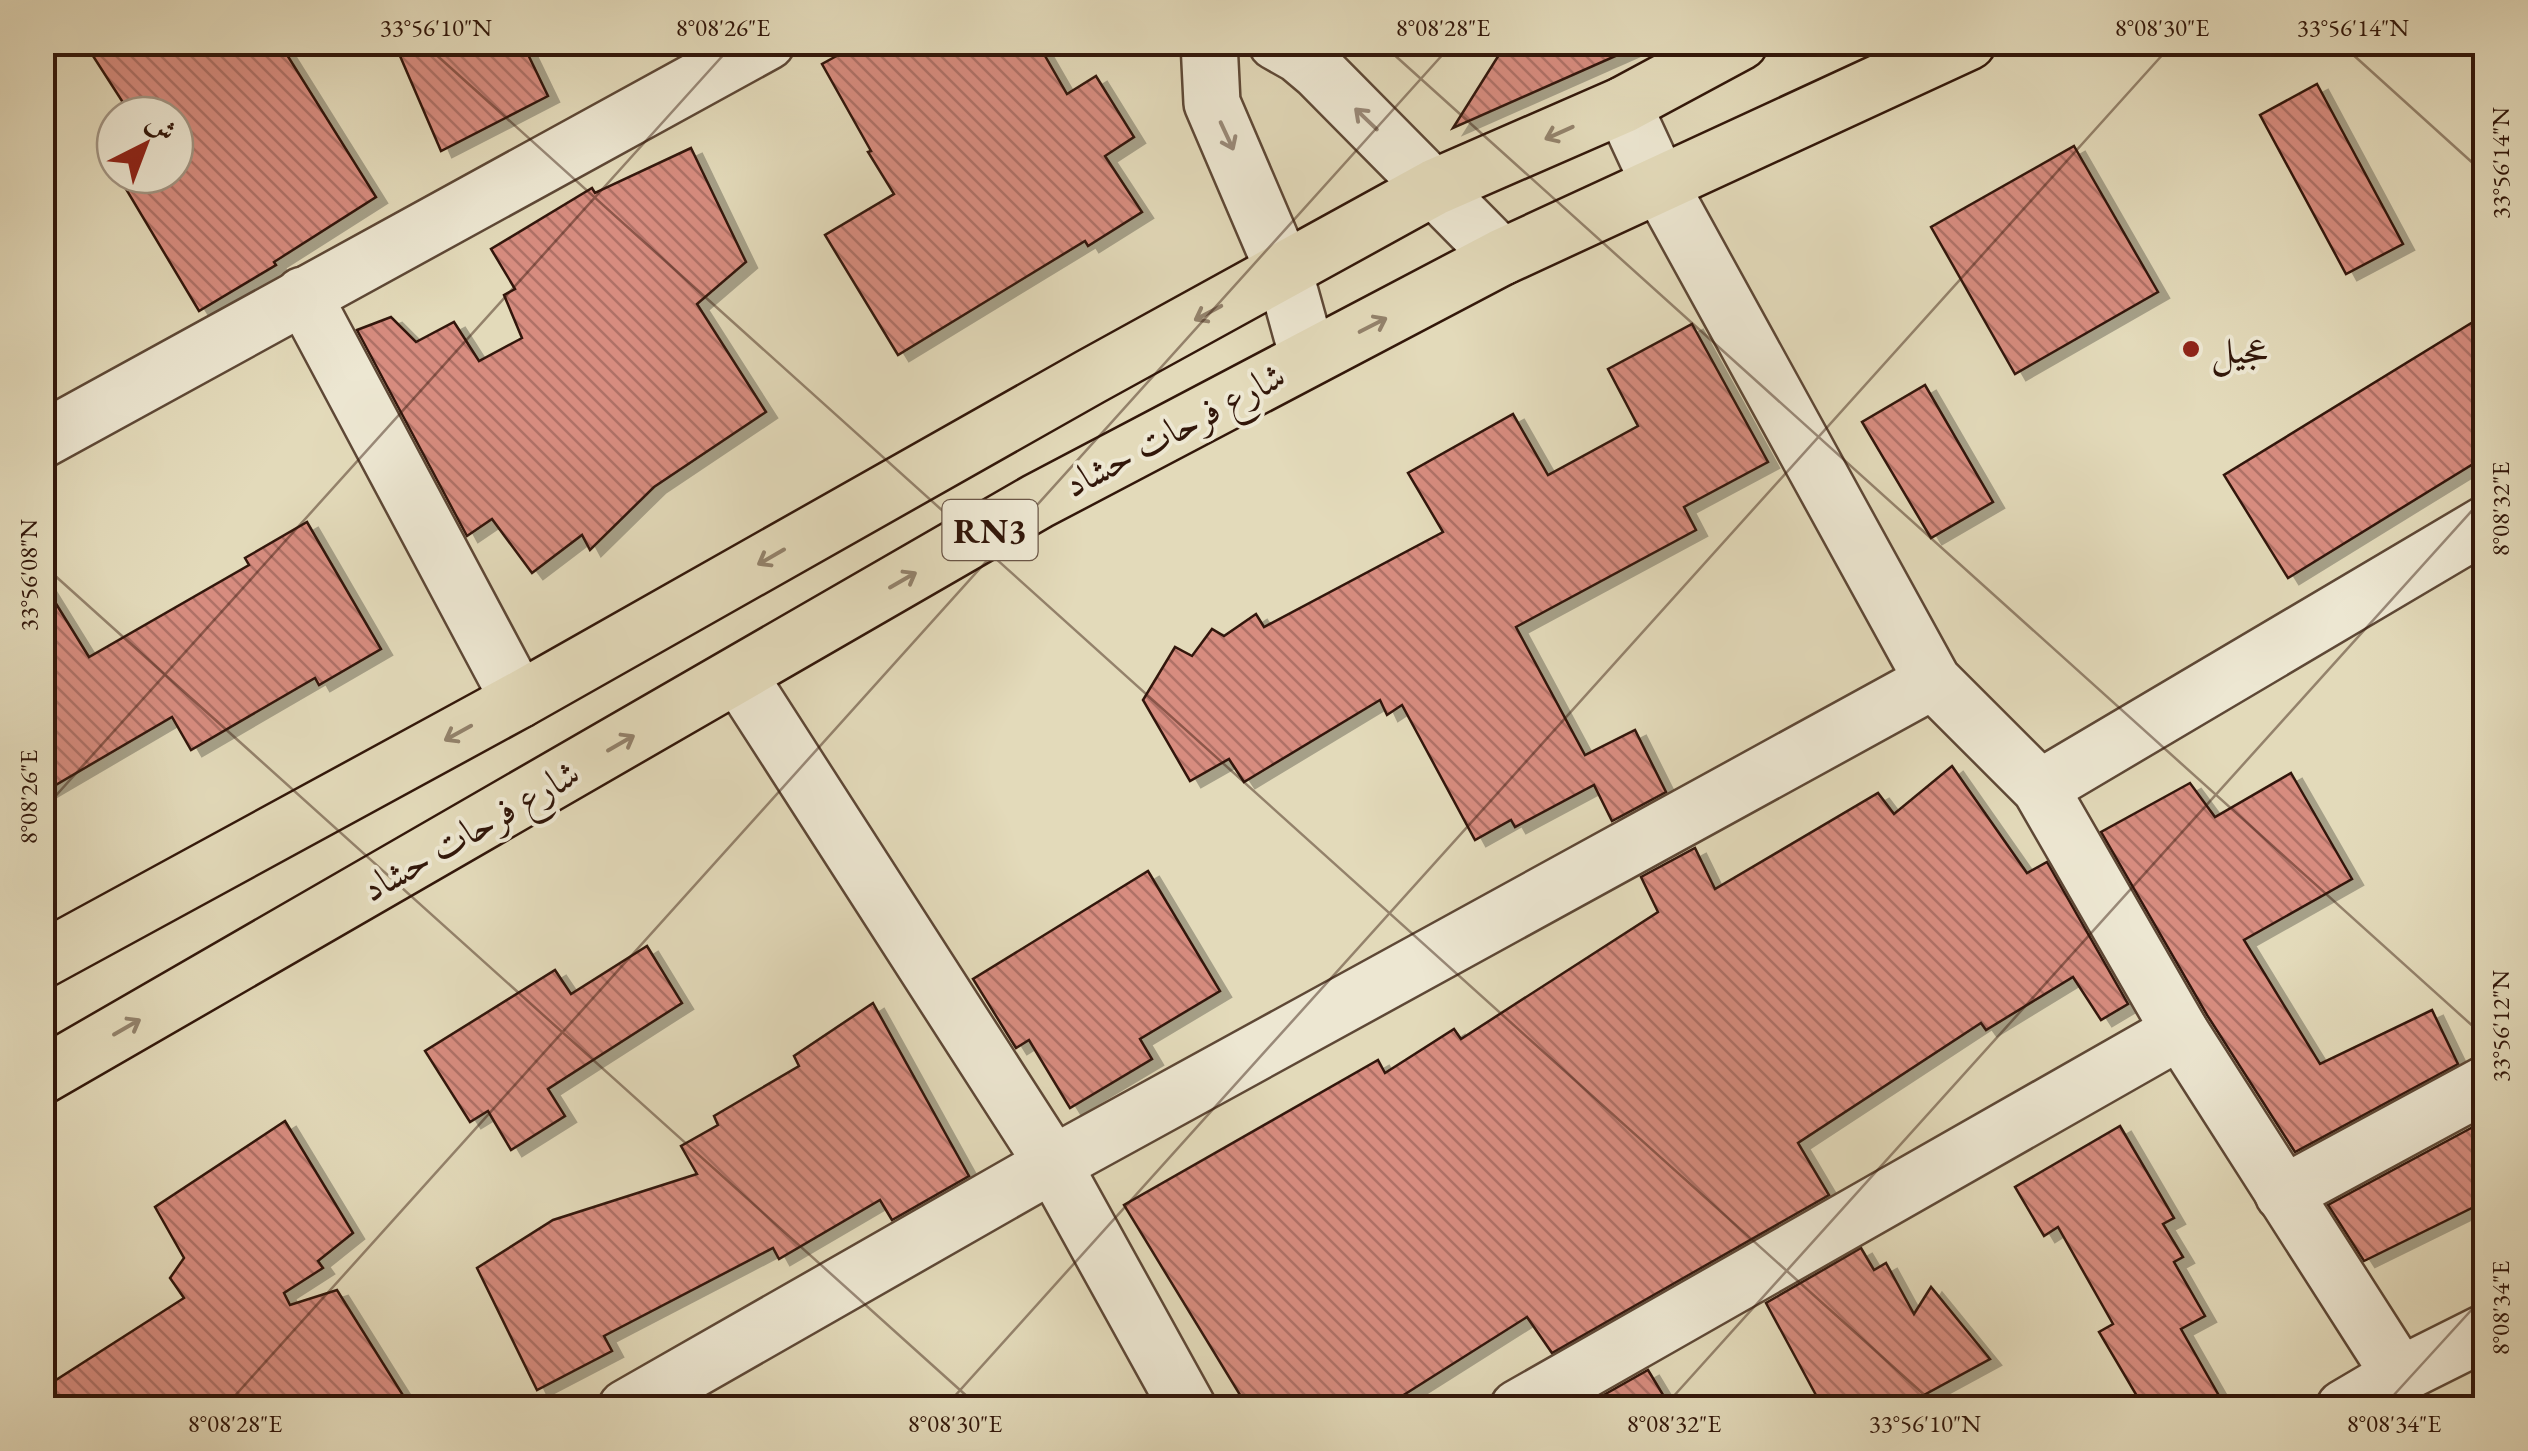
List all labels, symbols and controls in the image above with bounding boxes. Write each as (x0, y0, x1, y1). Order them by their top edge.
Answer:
text: 33°56'10"N (380, 11, 492, 43)
text: 8°08'26"E (676, 11, 770, 43)
text: 8°08'28"E (1396, 11, 1490, 43)
text: 8°08'30"E (2115, 11, 2209, 43)
text: 33°56'14"N (2297, 11, 2409, 43)
north arrow (95, 95, 195, 195)
text: ش (139, 104, 184, 149)
one-way arrow (1354, 107, 1378, 131)
text: 33°56'14"N (2484, 107, 2516, 219)
one-way arrow (1219, 121, 1238, 151)
one-way arrow (1544, 125, 1575, 143)
one-way arrow (1193, 303, 1223, 323)
one-way arrow (1357, 315, 1387, 334)
place label: عجيل (2211, 325, 2268, 377)
marker: عجيل (2180, 338, 2202, 360)
street label: شارع فرحات حشاد (1055, 350, 1297, 514)
text: 8°08'32"E (2484, 462, 2516, 556)
road number: RN3 (942, 500, 1038, 560)
text: 33°56'08"N (12, 519, 44, 631)
one-way arrow (758, 547, 786, 567)
one-way arrow (888, 570, 917, 590)
one-way arrow (443, 724, 473, 744)
one-way arrow (606, 733, 636, 753)
street label: شارع فرحات حشاد (352, 748, 592, 918)
text: 8°08'26"E (12, 750, 44, 844)
text: 33°56'12"N (2484, 970, 2516, 1082)
one-way arrow (112, 1017, 141, 1037)
text: 8°08'34"E (2484, 1261, 2516, 1355)
text: 8°08'28"E (188, 1407, 282, 1439)
text: 8°08'30"E (908, 1407, 1002, 1439)
text: 8°08'32"E (1627, 1407, 1721, 1439)
text: 33°56'10"N (1869, 1407, 1981, 1439)
text: 8°08'34"E (2347, 1407, 2441, 1439)

